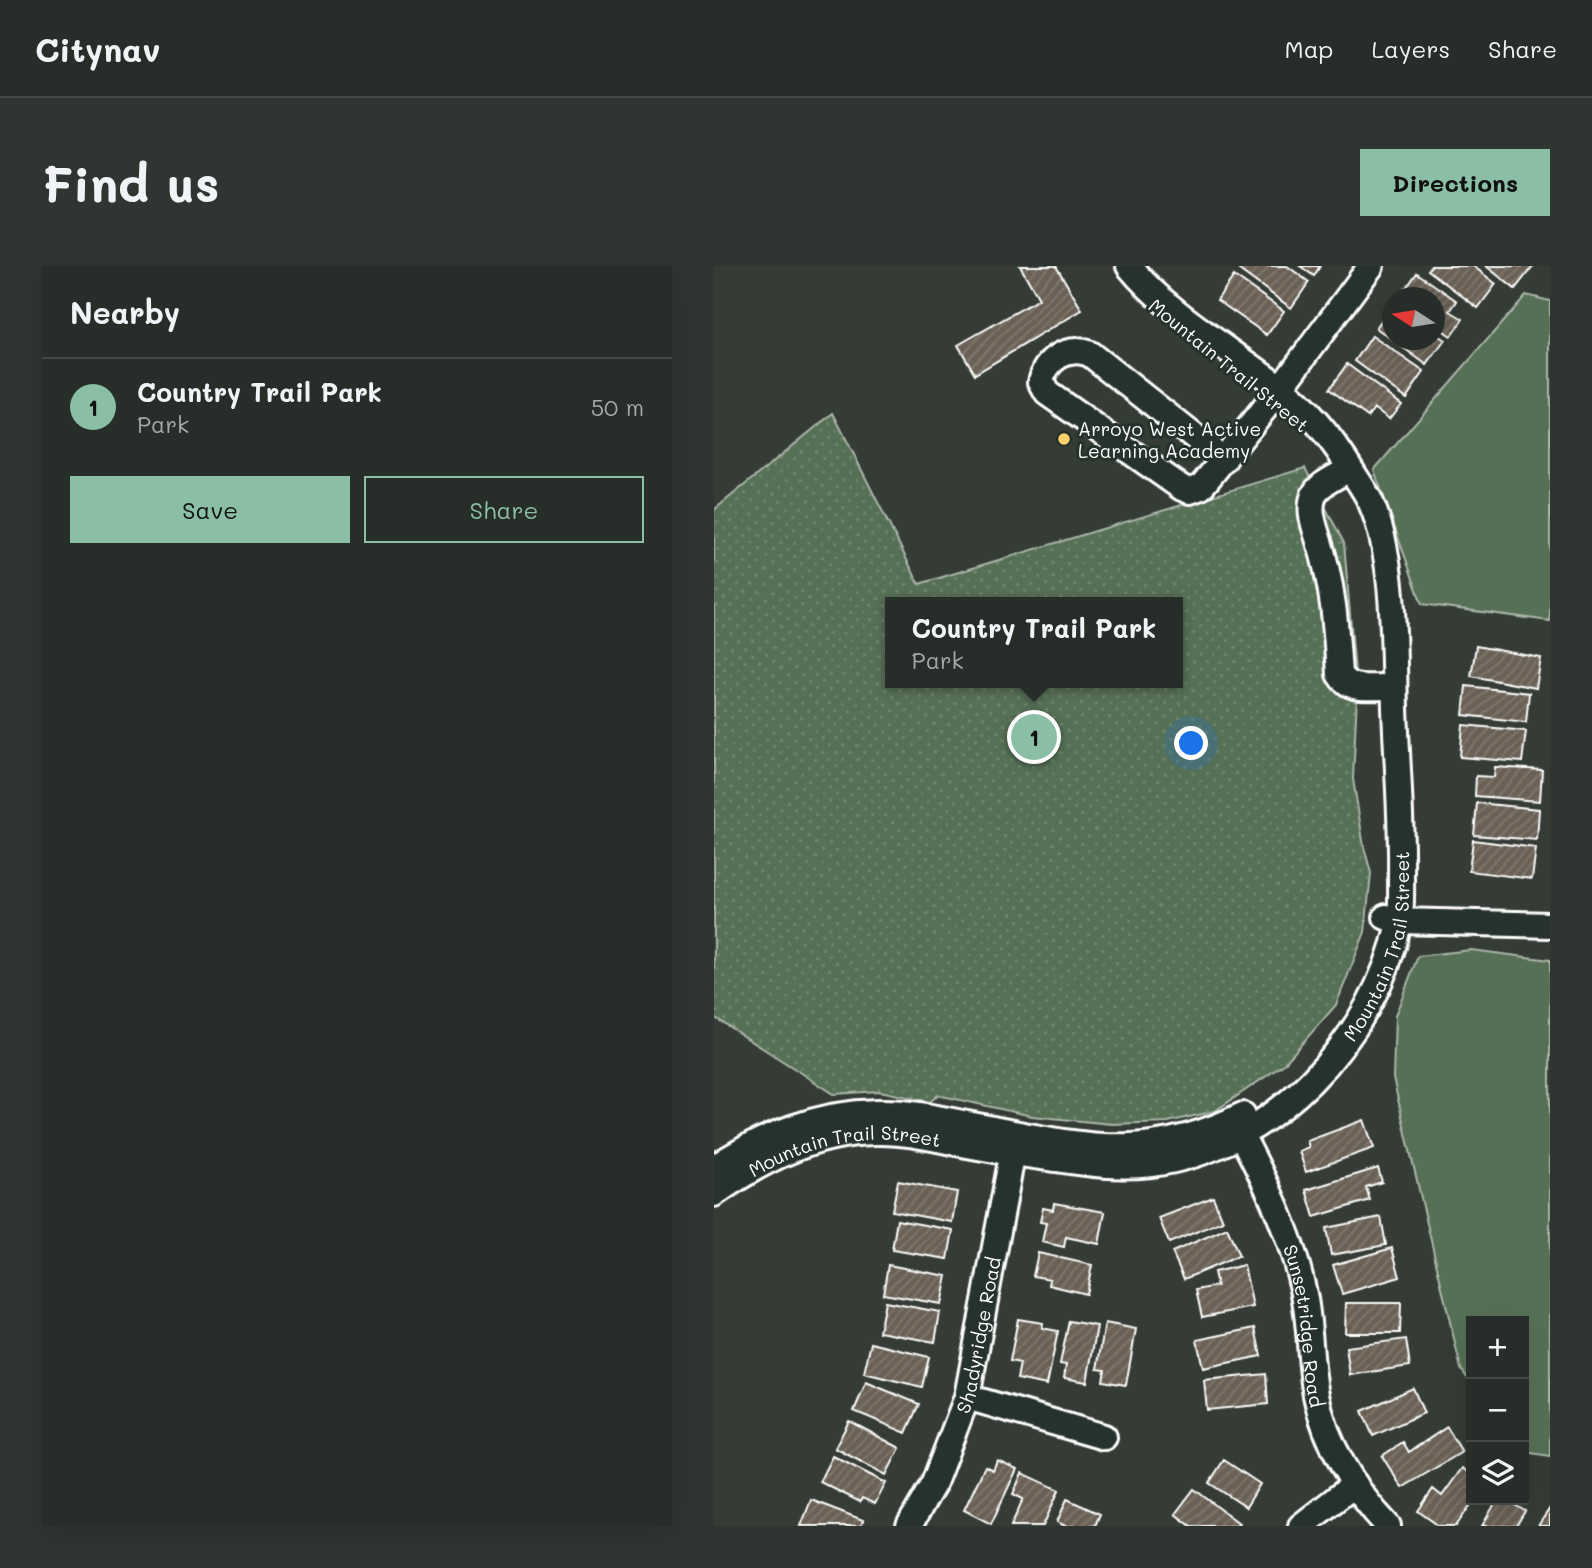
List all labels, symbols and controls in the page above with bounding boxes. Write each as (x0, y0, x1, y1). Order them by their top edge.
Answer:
text: Citynav (35, 27, 160, 70)
text: Map (1285, 33, 1333, 64)
text: Layers (1371, 33, 1450, 64)
text: Share (1488, 33, 1557, 64)
button: Directions (1360, 149, 1550, 216)
text: Find us (42, 151, 220, 214)
north arrow (1382, 287, 1445, 350)
text: Nearby (70, 292, 180, 332)
street label: Mountain Trail Street (1144, 293, 1314, 437)
text: Country Trail Park (137, 375, 382, 409)
text: 1 (88, 392, 98, 422)
text: 50 m (591, 392, 644, 422)
text: Park (137, 409, 189, 439)
place label: Arroyo West Active Learning Academy (1078, 416, 1261, 463)
marker: Arroyo West Active Learning Academy (1056, 431, 1072, 447)
button: Save (70, 476, 350, 543)
button: Share (364, 476, 644, 543)
popup (885, 597, 1183, 688)
text: Country Trail Park (912, 611, 1156, 645)
text: Park (912, 645, 964, 675)
pin: 1 (1011, 711, 1057, 763)
your location (1174, 726, 1208, 760)
street label: Mountain Trail Street (1337, 851, 1414, 1046)
street label: Mountain Trail Street (743, 1119, 943, 1182)
street label: Sunsetridge Road (1279, 1241, 1331, 1409)
street label: Shadyridge Road (949, 1255, 1005, 1417)
map controls (1466, 1316, 1529, 1505)
button: + (1466, 1316, 1529, 1379)
button: − (1466, 1379, 1529, 1442)
button: layers (1466, 1442, 1529, 1505)

